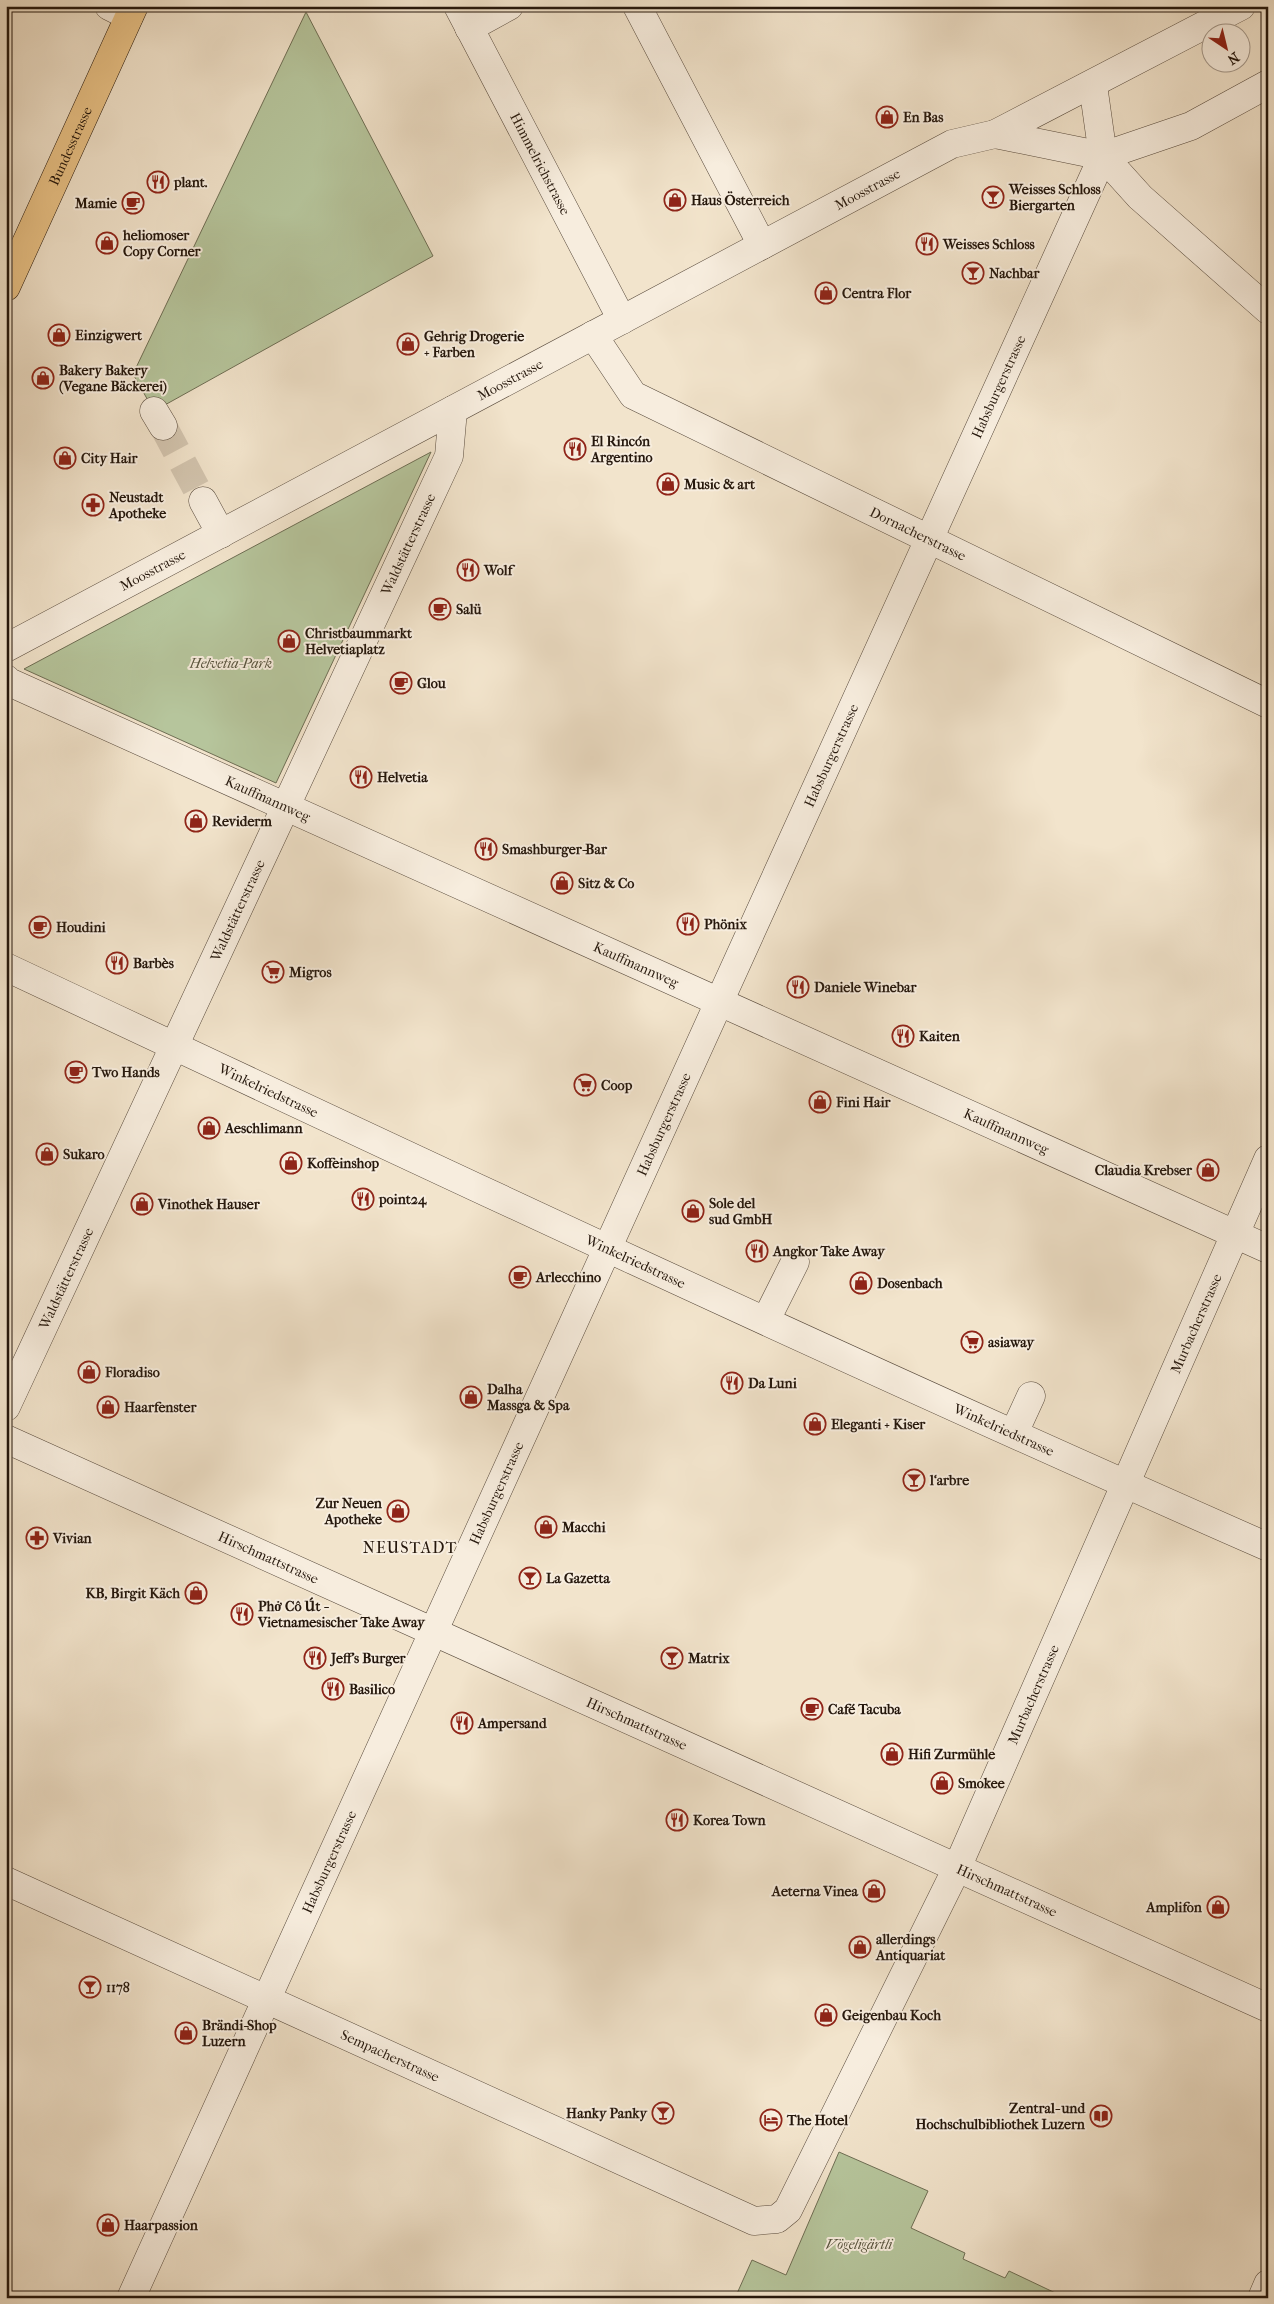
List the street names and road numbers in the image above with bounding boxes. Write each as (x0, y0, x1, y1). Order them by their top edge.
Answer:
street label: Bundesstrasse (45, 104, 96, 188)
street label: Himmelrichstrasse (506, 110, 574, 218)
street label: Moosstrasse (832, 165, 903, 214)
street label: Habsburgerstrasse (968, 332, 1030, 441)
street label: Moosstrasse (474, 356, 546, 404)
street label: Waldstätterstrasse (377, 491, 439, 599)
street label: Dornacherstrasse (867, 503, 969, 565)
street label: Moosstrasse (117, 546, 189, 595)
street label: Habsburgerstrasse (801, 701, 862, 810)
street label: Kauffmannweg (222, 772, 313, 826)
street label: Waldstätterstrasse (206, 857, 269, 965)
street label: Kauffmannweg (591, 938, 682, 992)
street label: Winkelriedstrasse (215, 1060, 321, 1121)
street label: Habsburgerstrasse (633, 1070, 695, 1179)
street label: Kauffmannweg (961, 1105, 1052, 1158)
street label: Waldstätterstrasse (35, 1225, 97, 1333)
street label: Winkelriedstrasse (582, 1231, 688, 1292)
street label: Murbacherstrasse (1167, 1271, 1226, 1376)
street label: Winkelriedstrasse (950, 1400, 1057, 1460)
street label: Habsburgerstrasse (466, 1439, 528, 1547)
street label: Hirschmattstrasse (215, 1528, 321, 1588)
street label: Murbacherstrasse (1004, 1642, 1063, 1747)
street label: Hirschmattstrasse (584, 1694, 690, 1754)
street label: Habsburgerstrasse (299, 1808, 360, 1916)
street label: Hirschmattstrasse (954, 1861, 1060, 1921)
street label: Sempacherstrasse (338, 2026, 442, 2086)

